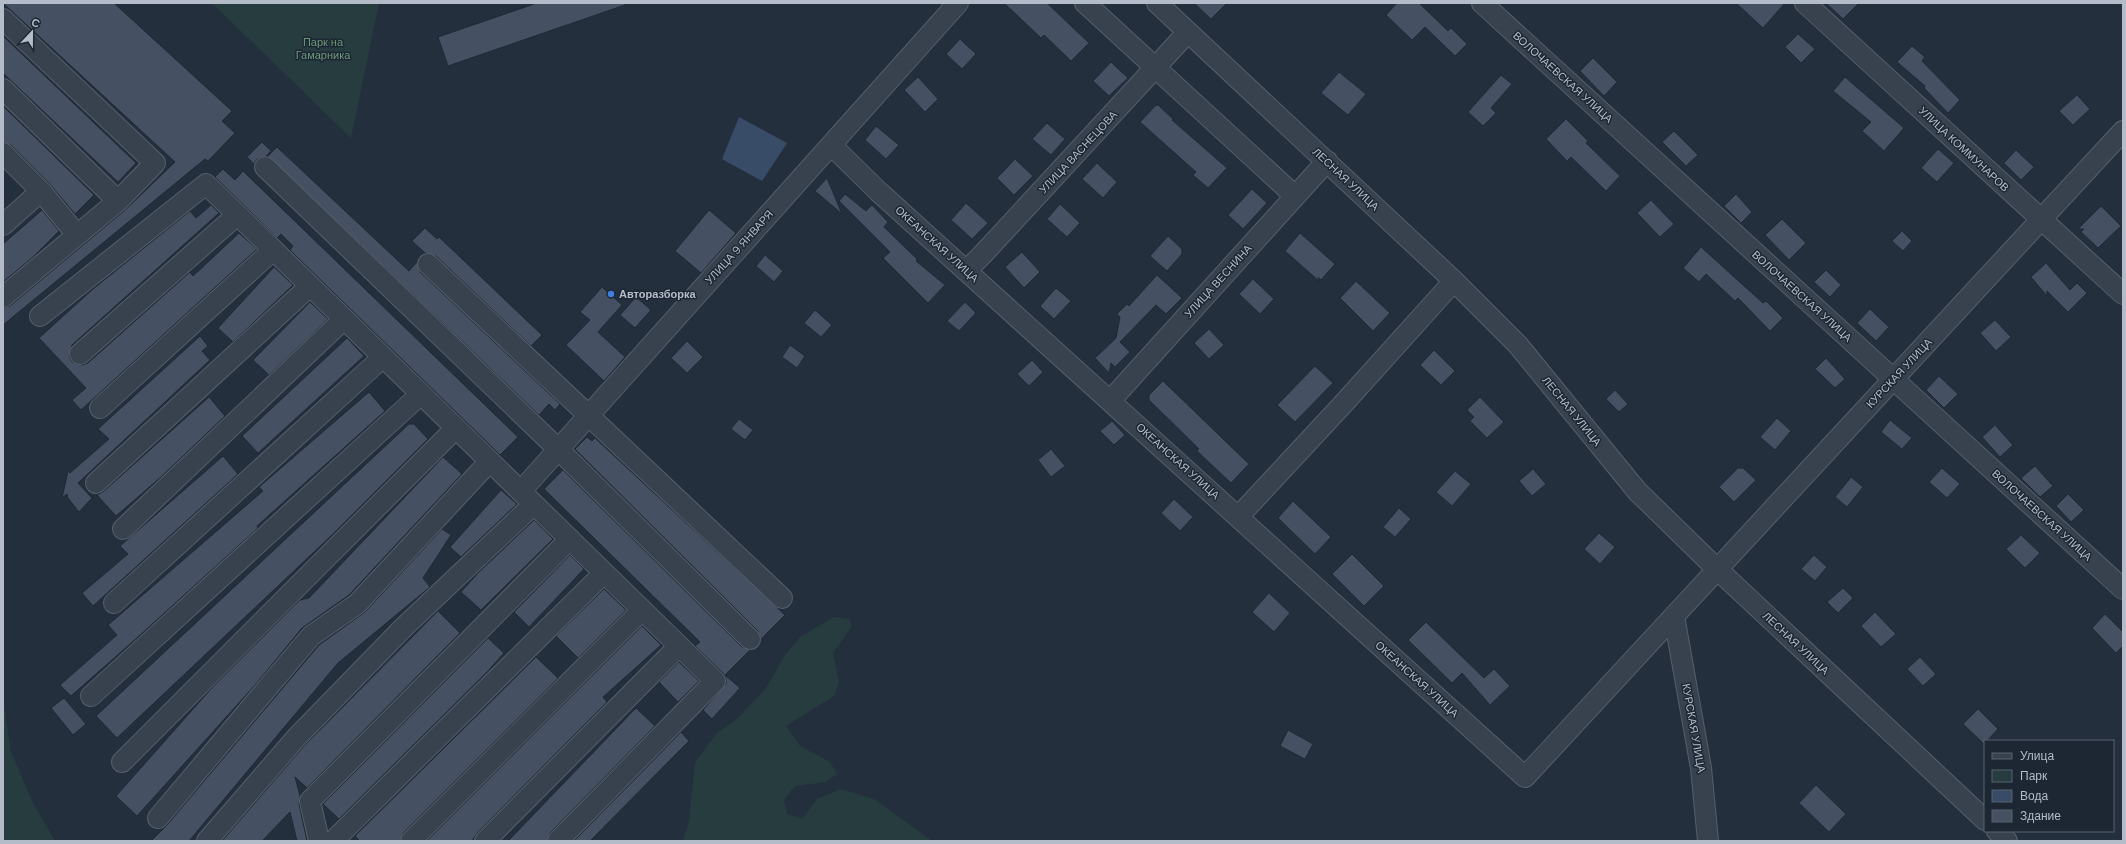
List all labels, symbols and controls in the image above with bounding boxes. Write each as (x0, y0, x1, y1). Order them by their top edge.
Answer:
north arrow (12, 12, 52, 52)
text: С (29, 15, 42, 31)
street label: ВОЛОЧАЕВСКАЯ УЛИЦА (1510, 28, 1616, 126)
park label: Парк на Гамарника (296, 35, 351, 62)
street label: УЛИЦА КОММУНАРОВ (1916, 103, 2012, 195)
street label: УЛИЦА ВАСНЕЦОВА (1036, 107, 1120, 196)
street label: ЛЕСНАЯ УЛИЦА (1310, 145, 1383, 214)
street label: ОКЕАНСКАЯ УЛИЦА (892, 203, 982, 286)
street label: УЛИЦА 9 ЯНВАРЯ (702, 207, 776, 287)
street label: УЛИЦА ВЕСНИНА (1181, 241, 1255, 321)
street label: ВОЛОЧАЕВСКАЯ УЛИЦА (1749, 247, 1855, 345)
place label: Авторазборка (619, 287, 696, 301)
marker: Авторазборка (606, 289, 616, 299)
street label: КУРСКАЯ УЛИЦА (1863, 335, 1935, 411)
street label: ЛЕСНАЯ УЛИЦА (1540, 373, 1605, 449)
street label: ОКЕАНСКАЯ УЛИЦА (1133, 420, 1223, 503)
street label: ВОЛОЧАЕВСКАЯ УЛИЦА (1989, 466, 2095, 564)
street label: ЛЕСНАЯ УЛИЦА (1760, 609, 1833, 678)
street label: ОКЕАНСКАЯ УЛИЦА (1372, 638, 1462, 721)
street label: КУРСКАЯ УЛИЦА (1679, 682, 1709, 774)
legend (1984, 740, 2114, 832)
text: Улица (2020, 748, 2054, 764)
text: Парк (2020, 768, 2048, 784)
text: Вода (2020, 788, 2048, 804)
text: Здание (2020, 808, 2061, 824)

